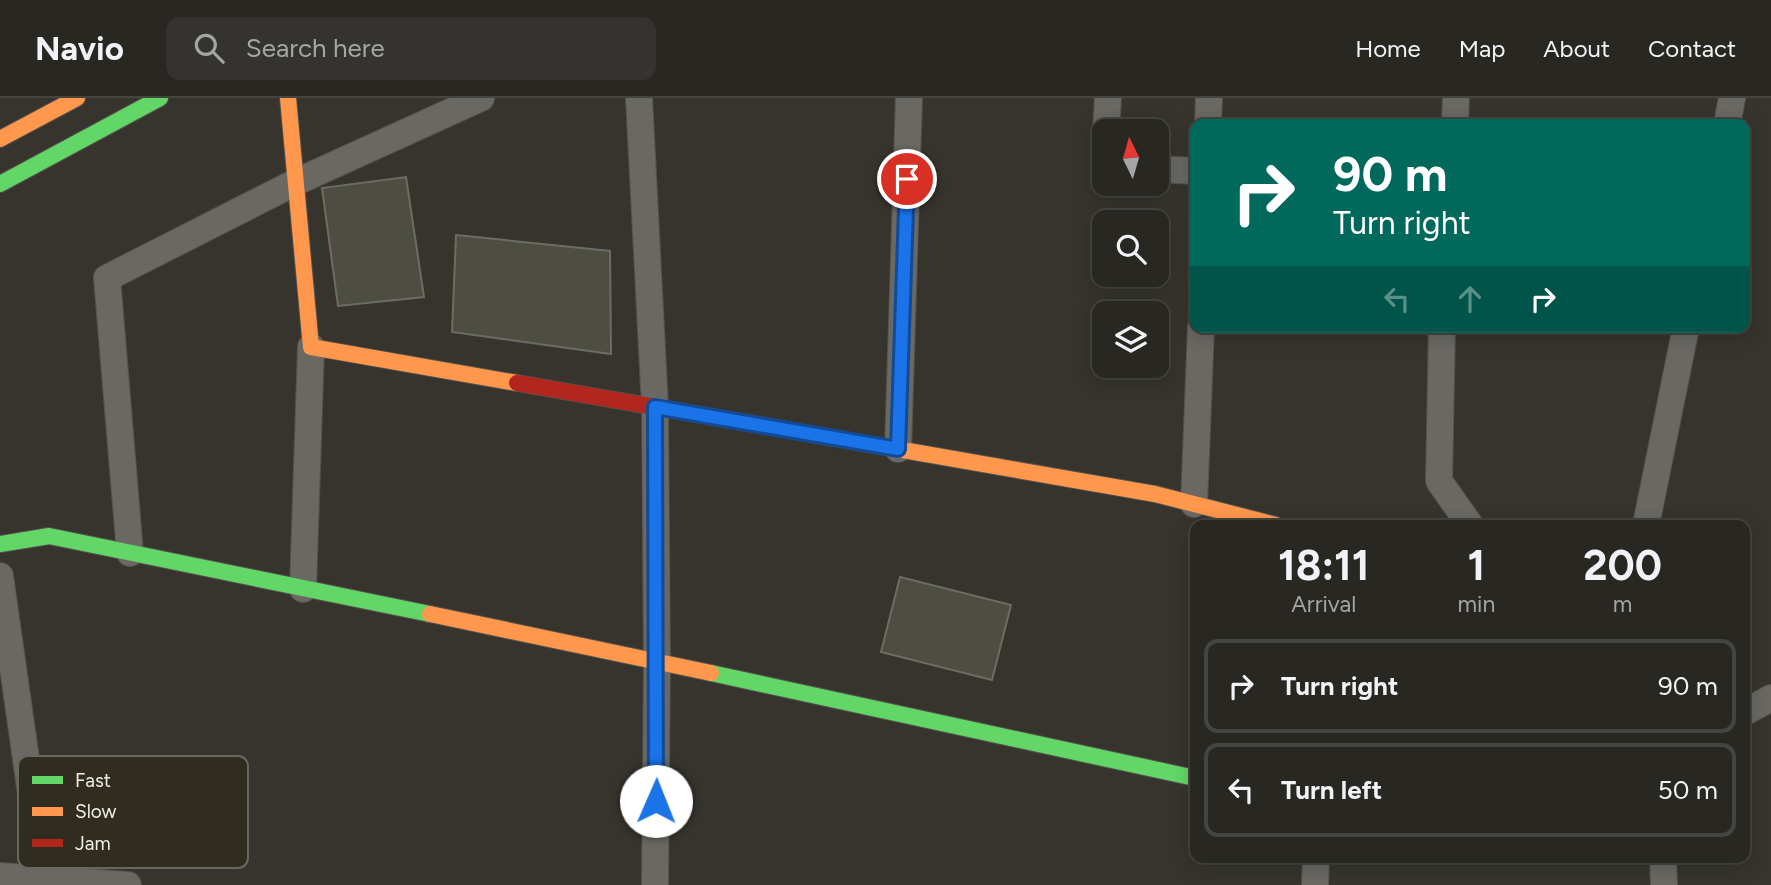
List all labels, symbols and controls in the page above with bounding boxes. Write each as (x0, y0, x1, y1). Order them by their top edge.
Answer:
search box (166, 17, 656, 80)
text: Navio (35, 29, 124, 68)
icon: search (190, 29, 228, 67)
text: Search here (246, 32, 385, 64)
text: Home (1355, 34, 1421, 63)
text: Map (1459, 34, 1505, 63)
text: About (1543, 34, 1610, 63)
text: Contact (1648, 34, 1736, 63)
north arrow (1092, 119, 1169, 196)
map controls (1092, 119, 1169, 378)
text: 90 m (1333, 144, 1448, 203)
icon: right (1218, 147, 1309, 238)
pin (877, 149, 937, 209)
icon: arrive (888, 160, 926, 198)
text: Turn right (1333, 204, 1471, 242)
button: search (1092, 210, 1169, 287)
icon: left (1378, 280, 1416, 318)
icon: ahead (1451, 280, 1489, 318)
icon: right (1524, 280, 1562, 318)
button: layers (1092, 301, 1169, 378)
text: 18:11 (1278, 540, 1370, 591)
text: 1 (1468, 540, 1485, 591)
text: 200 (1583, 540, 1662, 591)
text: Arrival (1291, 590, 1356, 618)
text: min (1458, 590, 1495, 618)
text: m (1613, 590, 1632, 618)
icon: right (1222, 667, 1260, 705)
text: Turn right (1281, 670, 1398, 702)
text: 90 m (1658, 670, 1718, 702)
legend (18, 756, 248, 868)
position arrow (619, 764, 693, 838)
text: Fast (75, 769, 111, 792)
icon: left (1222, 771, 1260, 809)
text: Turn left (1281, 774, 1382, 806)
text: 50 m (1658, 774, 1718, 806)
text: Slow (75, 800, 117, 823)
text: Jam (75, 832, 111, 855)

